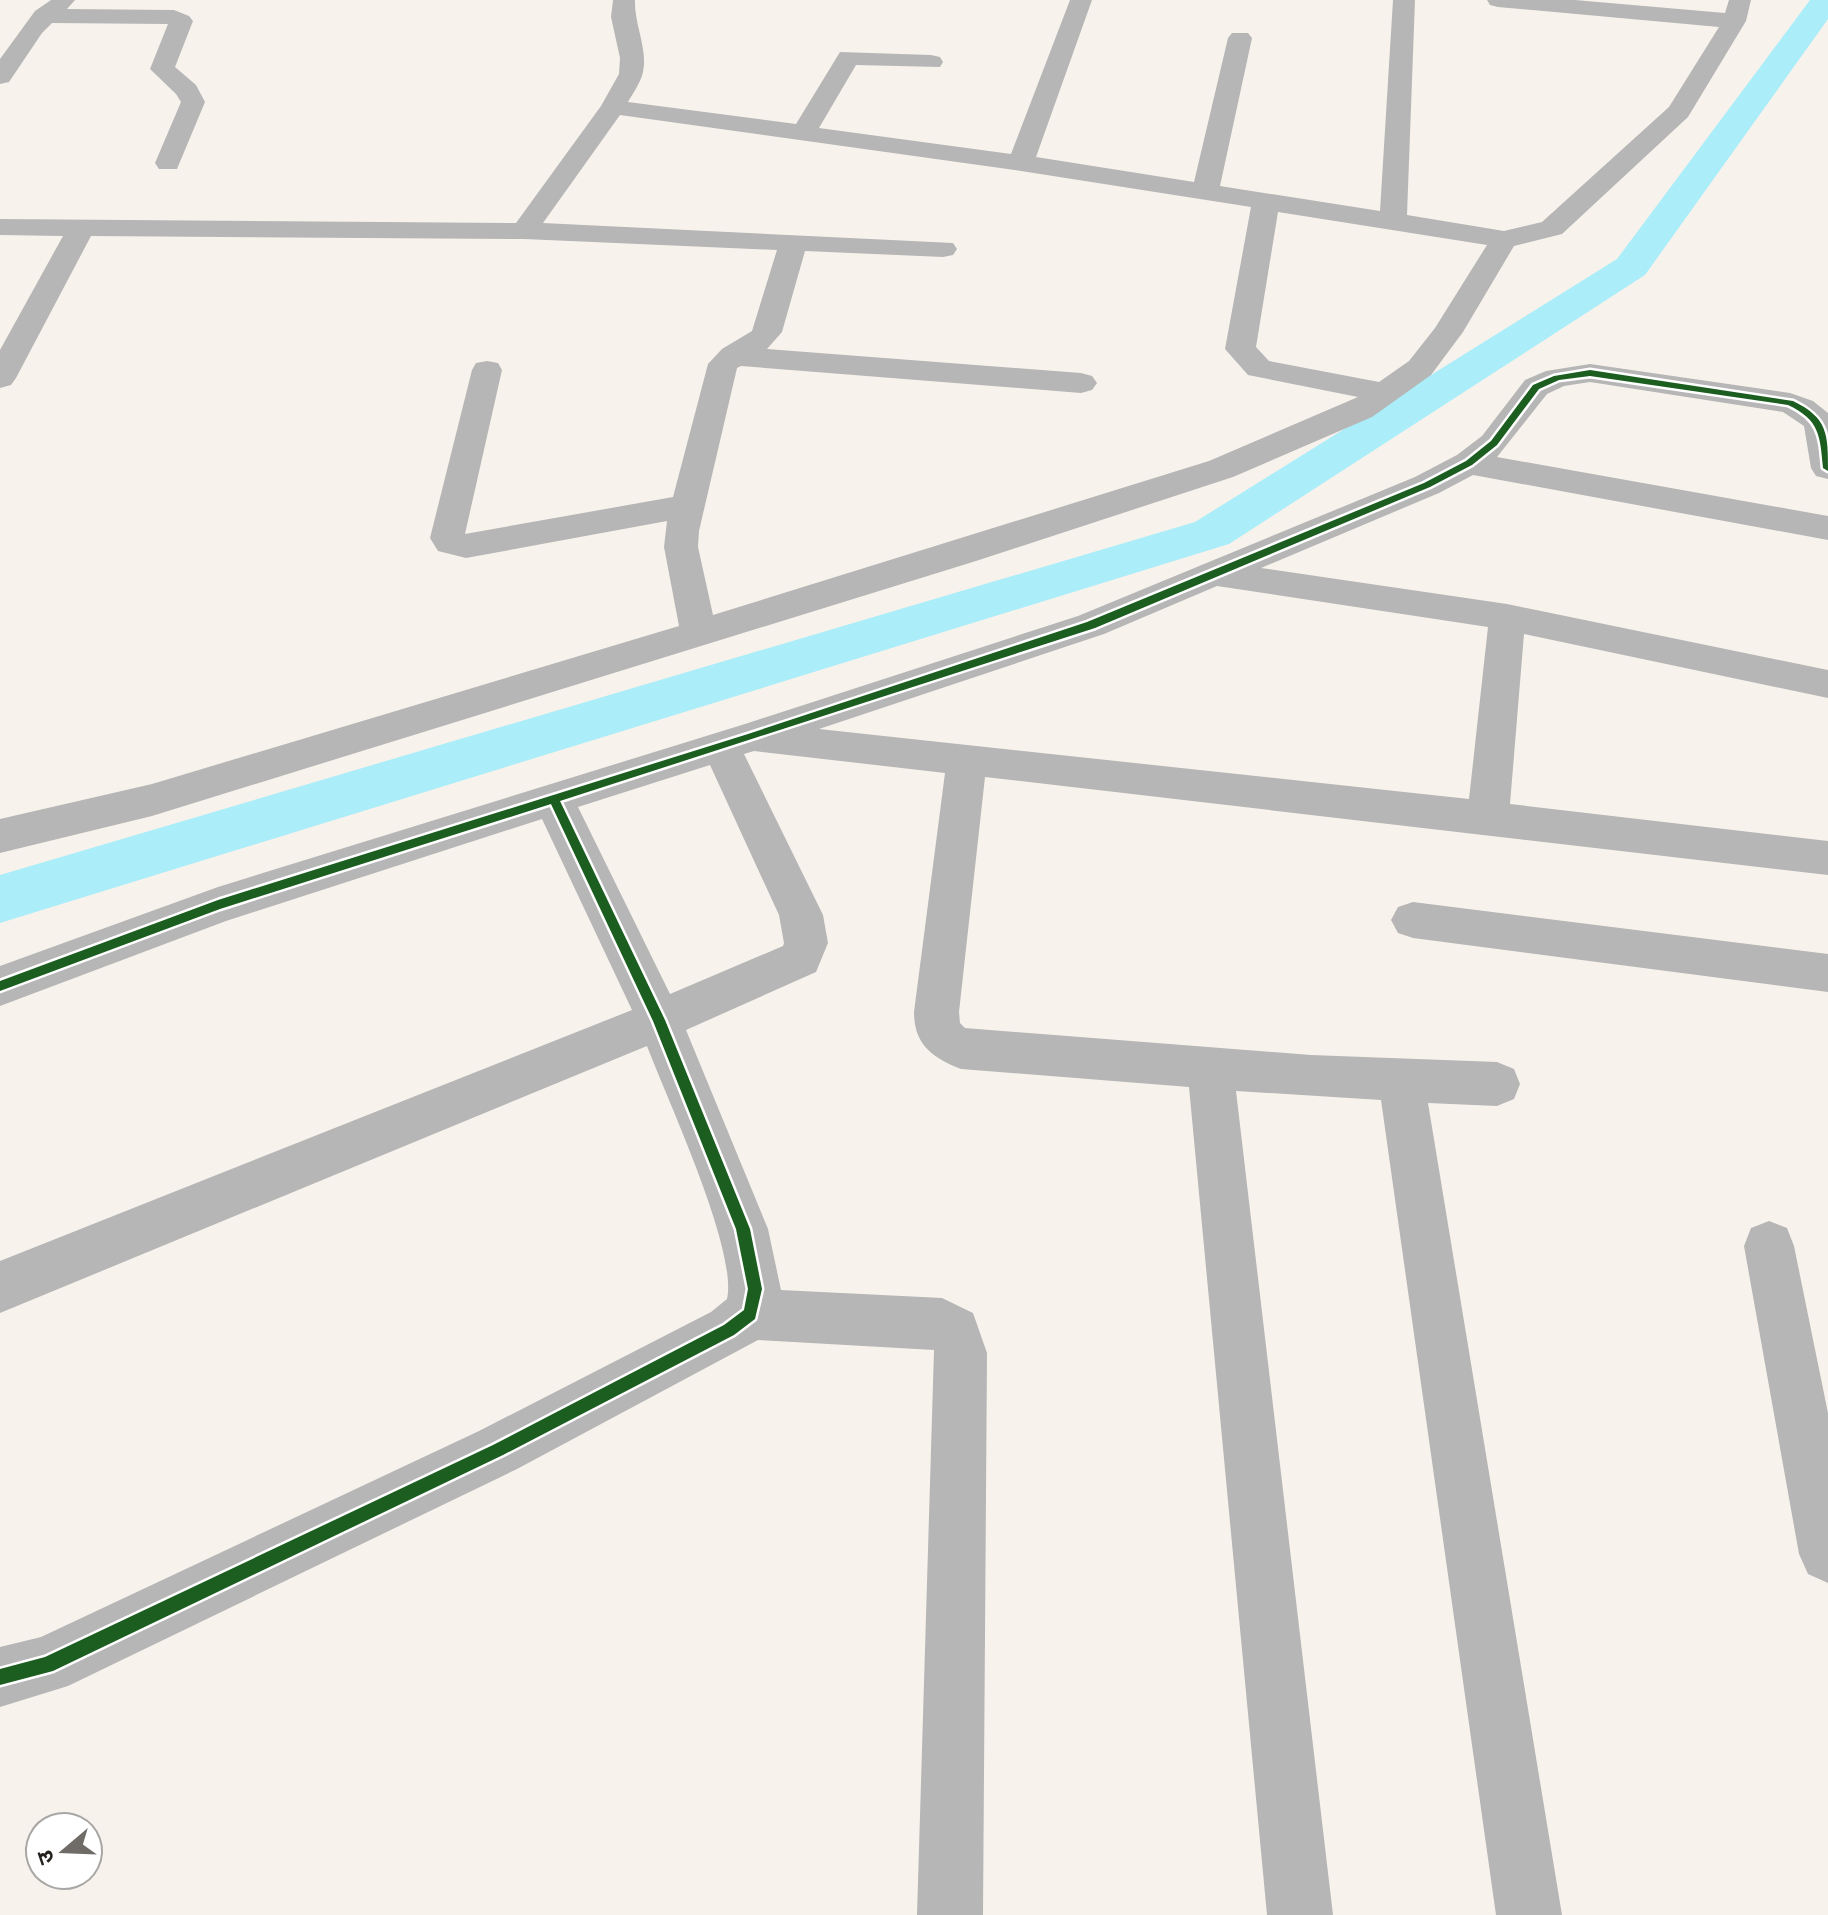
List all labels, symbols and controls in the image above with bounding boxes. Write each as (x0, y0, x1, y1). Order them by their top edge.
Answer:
north arrow (24, 1811, 104, 1891)
text: उ (28, 1845, 63, 1868)

